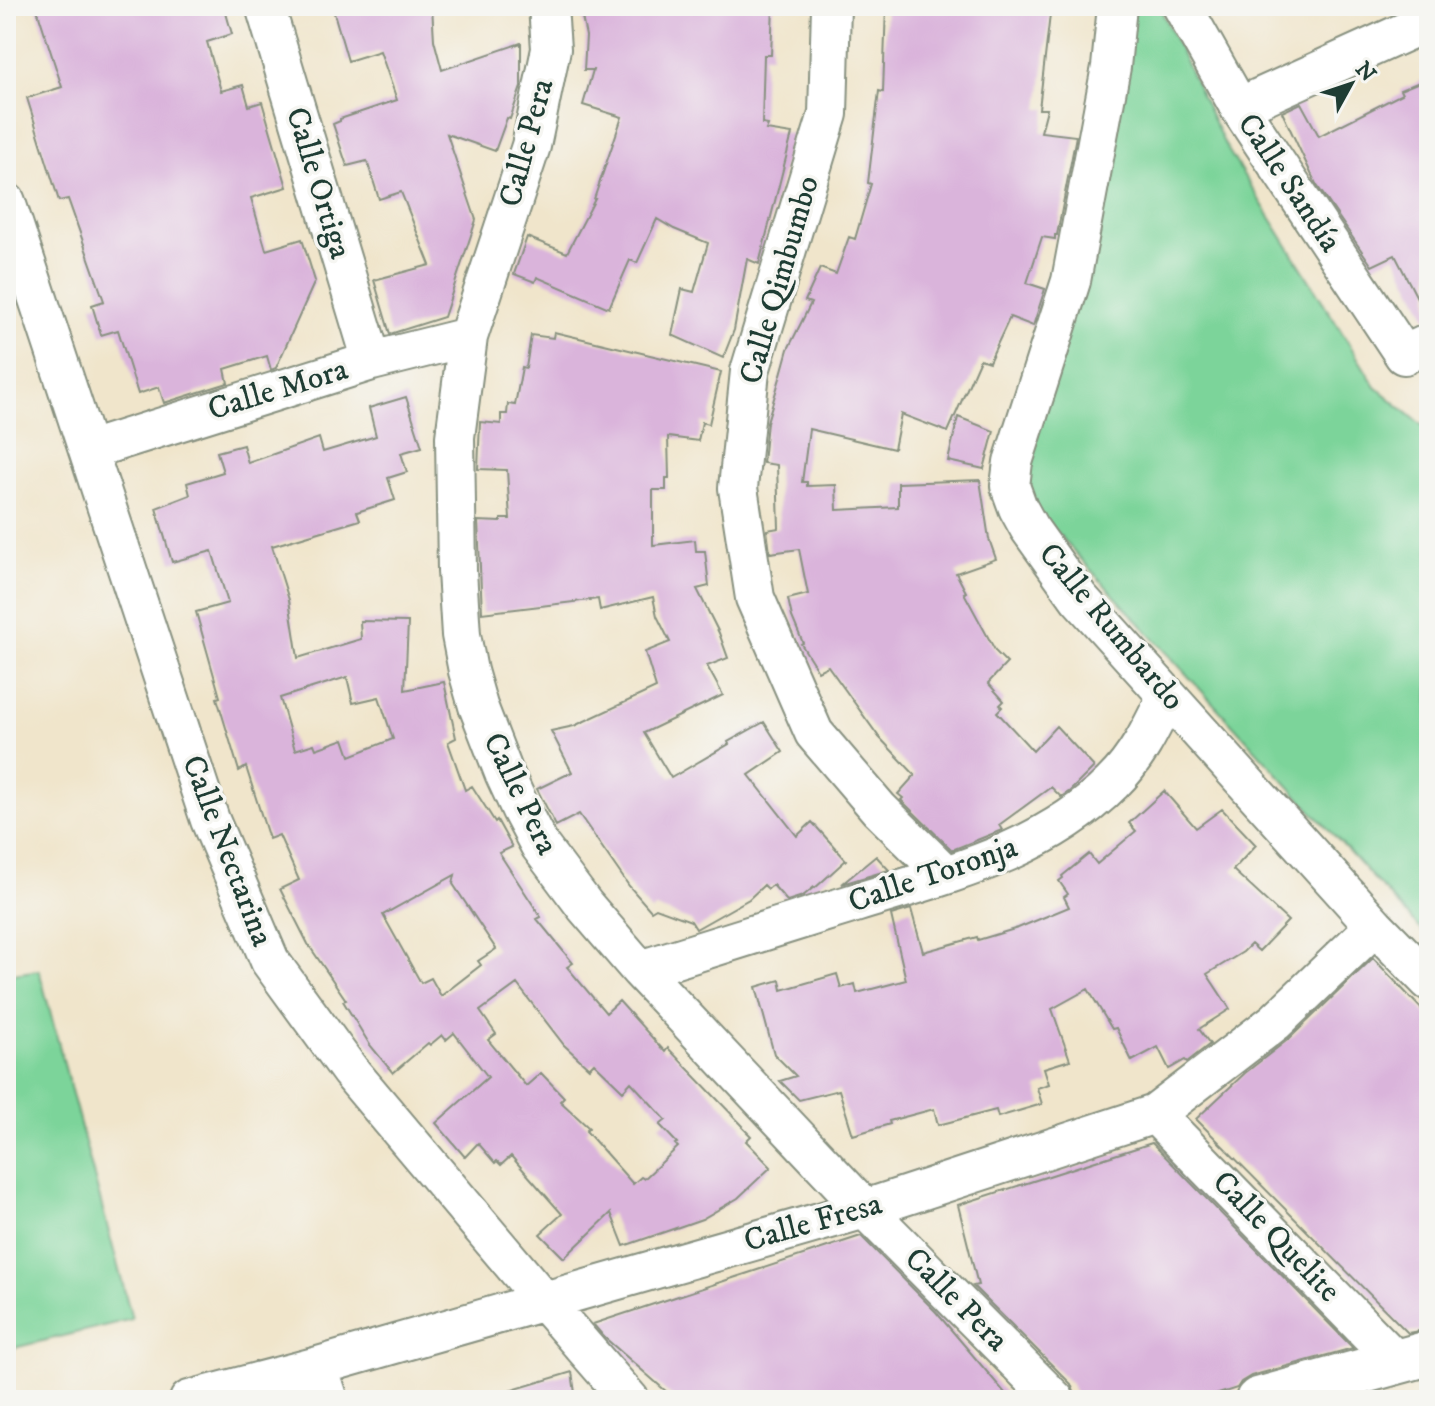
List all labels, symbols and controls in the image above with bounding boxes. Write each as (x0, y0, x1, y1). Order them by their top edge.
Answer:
north arrow (1311, 44, 1391, 124)
text: N (1349, 57, 1381, 88)
street label: Calle Pera (491, 74, 563, 211)
street label: Calle Ortiga (276, 102, 360, 264)
street label: Calle Sandía (1228, 106, 1350, 260)
street label: Calle Qimbumbo (731, 171, 829, 389)
street label: Calle Mora (203, 350, 353, 430)
street label: Calle Rumbardo (1029, 535, 1193, 719)
street label: Calle Pera (473, 726, 567, 862)
street label: Calle Nectarina (172, 750, 282, 952)
street label: Calle Toronja (843, 827, 1023, 923)
street label: Calle Quelite (1203, 1163, 1349, 1311)
street label: Calle Fresa (739, 1184, 887, 1262)
street label: Calle Pera (896, 1240, 1017, 1361)

